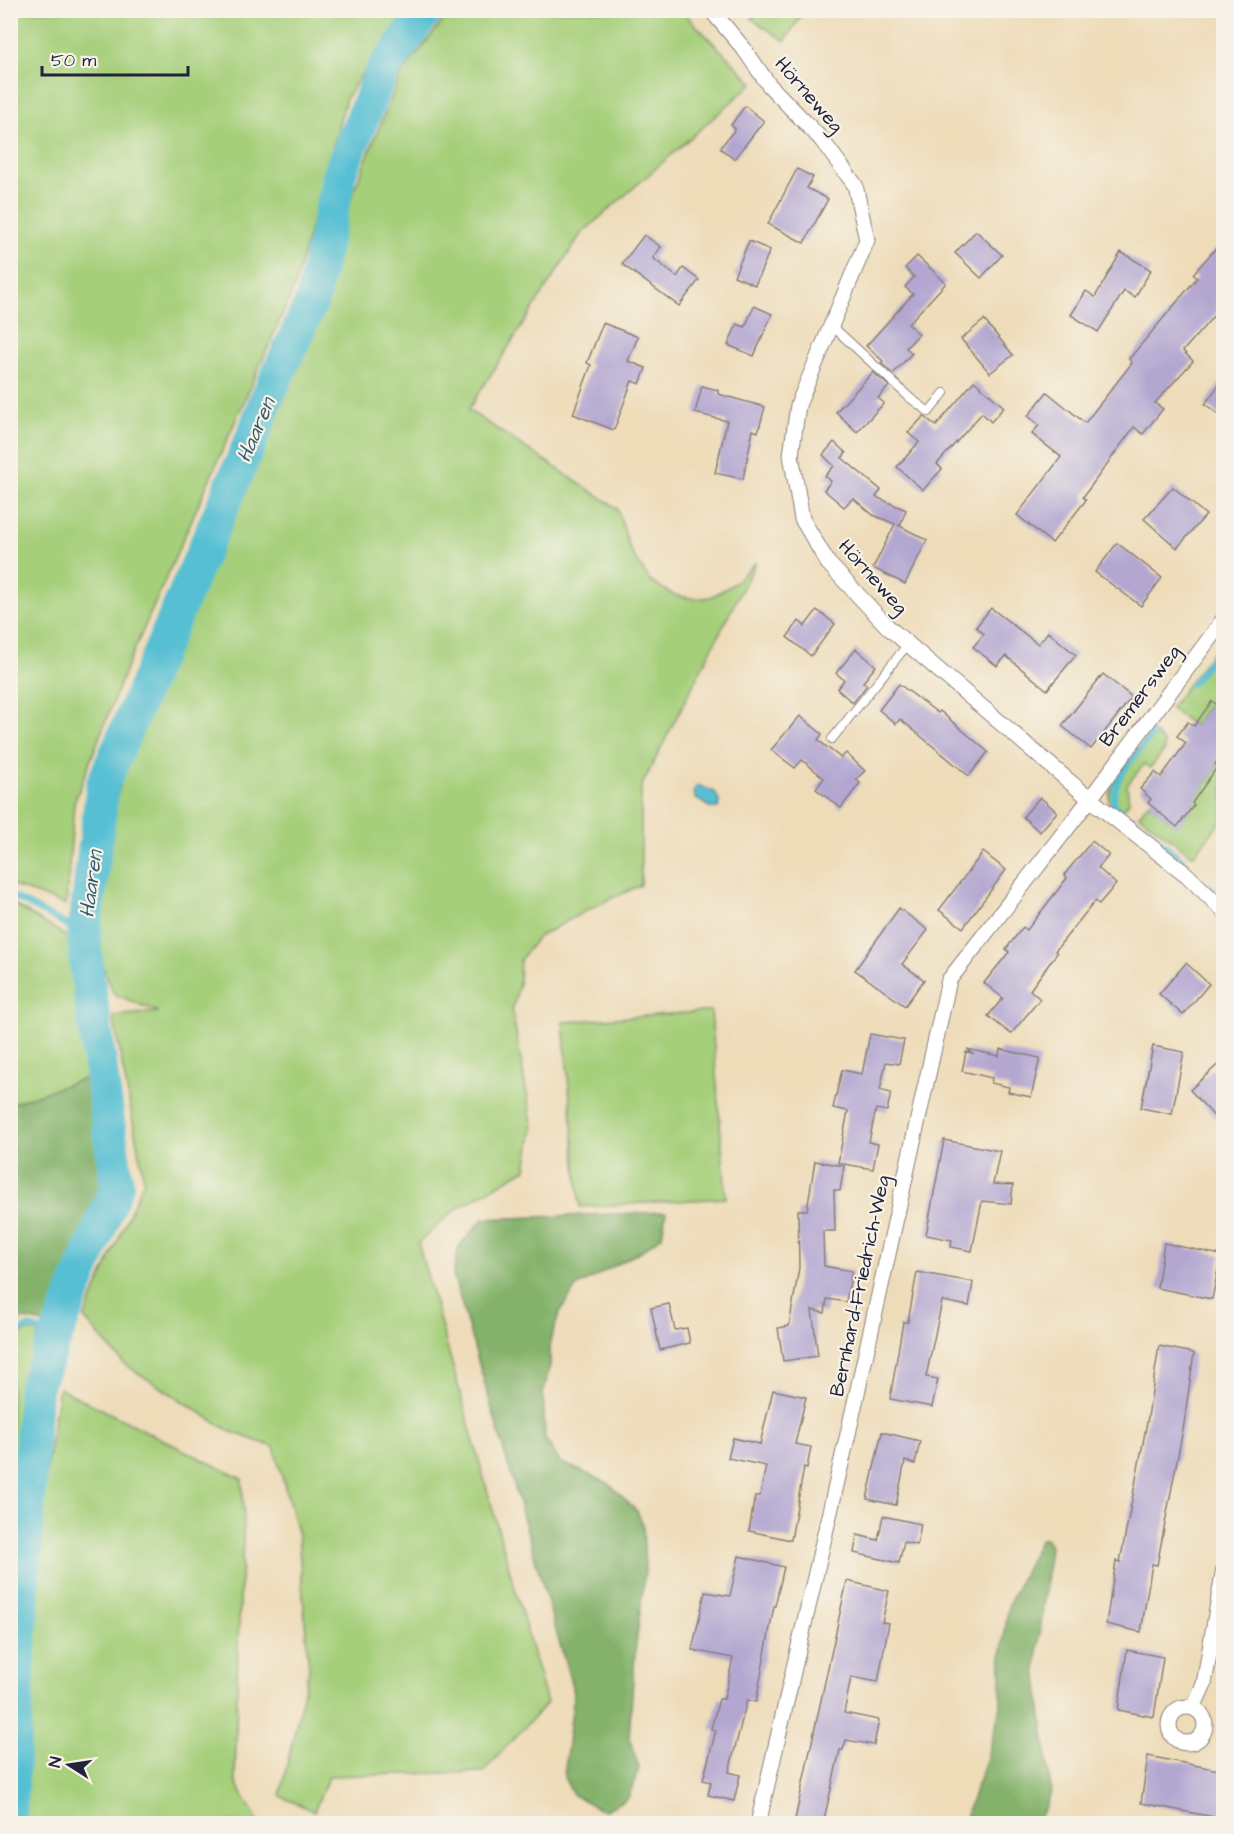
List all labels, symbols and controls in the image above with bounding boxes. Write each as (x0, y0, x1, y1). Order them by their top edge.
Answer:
scale bar (42, 39, 188, 77)
text: 50 m (51, 48, 96, 73)
street label: Hörneweg (767, 51, 850, 140)
water label: Haaren (229, 392, 283, 467)
street label: Hörneweg (831, 533, 914, 621)
street label: Bremersweg (1092, 639, 1188, 753)
water label: Haaren (72, 847, 110, 919)
street label: Bernhard-Friedrich-Weg (823, 1173, 898, 1399)
north arrow (39, 1735, 99, 1795)
text: N (44, 1755, 67, 1769)

